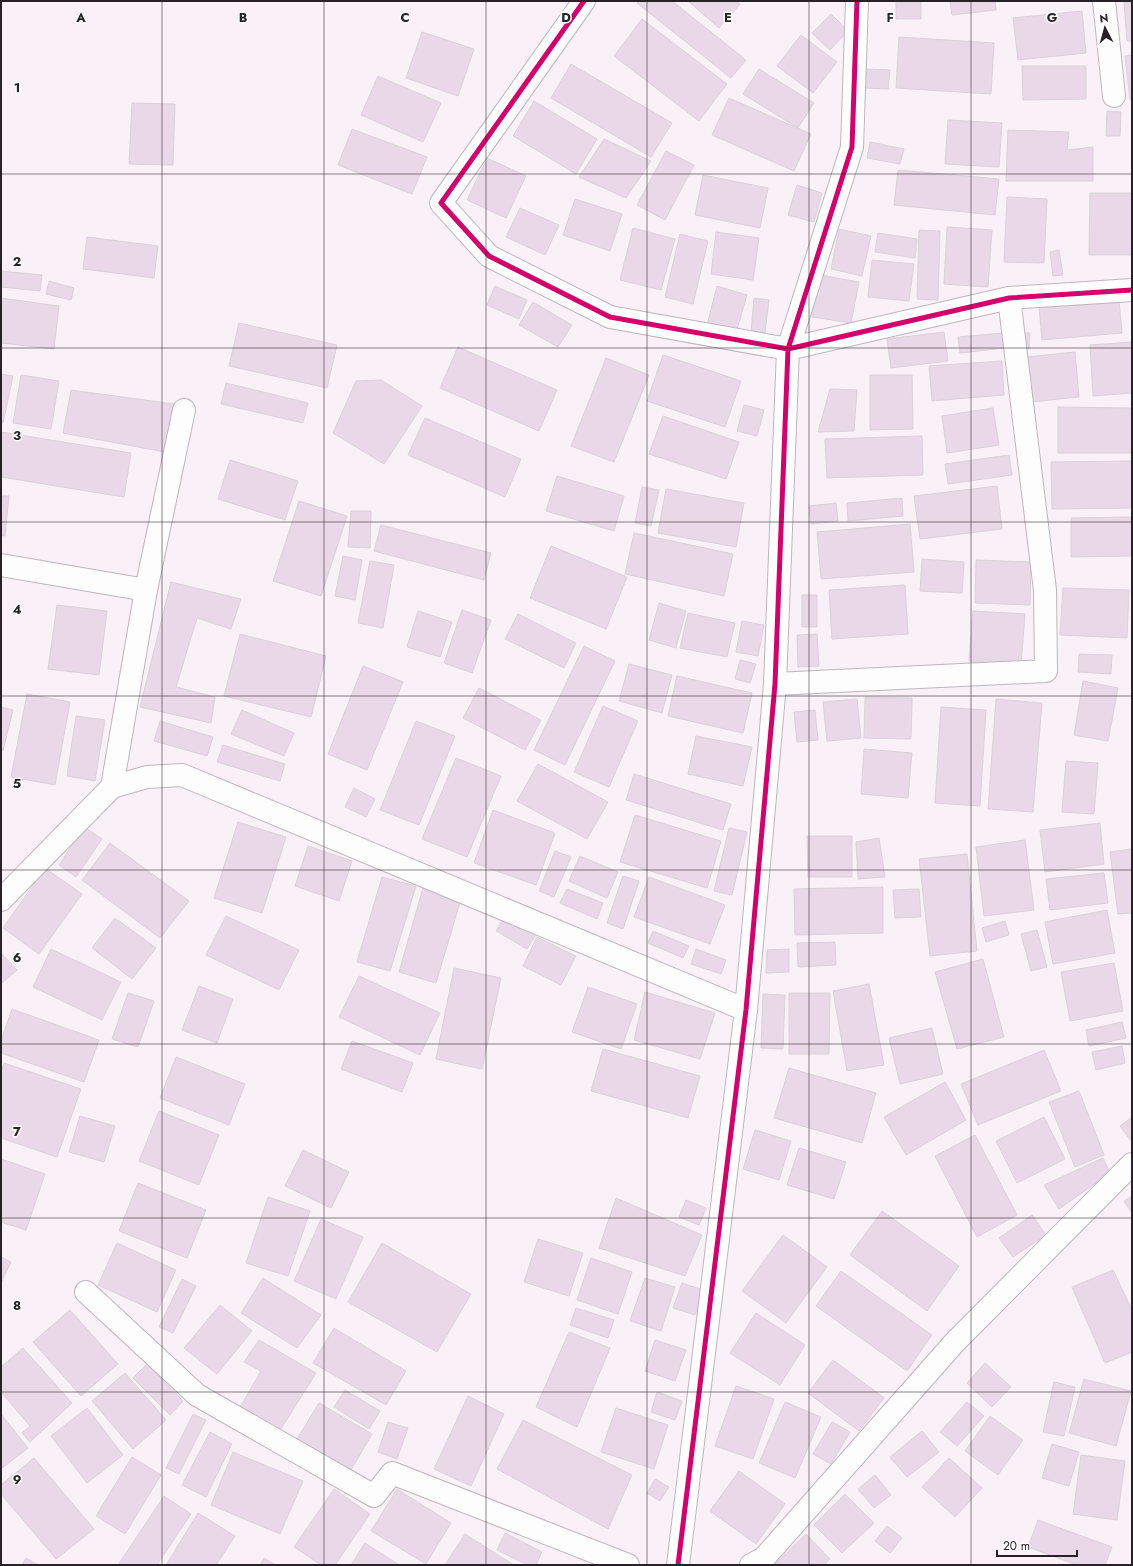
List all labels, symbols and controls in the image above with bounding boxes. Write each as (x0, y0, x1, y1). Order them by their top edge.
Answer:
text: A (75, 8, 86, 27)
text: B (239, 8, 248, 27)
text: C (400, 8, 410, 27)
text: D (561, 8, 571, 27)
text: E (724, 8, 732, 27)
text: F (886, 8, 894, 27)
text: G (1047, 8, 1058, 27)
north arrow (1085, 8, 1125, 48)
text: N (1099, 10, 1109, 26)
text: 1 (14, 78, 20, 97)
text: 2 (13, 252, 21, 271)
text: 3 (13, 426, 21, 445)
text: 4 (12, 600, 22, 619)
text: 5 (13, 774, 21, 793)
text: 6 (13, 948, 22, 967)
text: 7 (13, 1122, 21, 1141)
text: 8 (13, 1296, 21, 1315)
text: 9 (13, 1470, 22, 1489)
scale bar (997, 1532, 1077, 1558)
text: 20 m (1003, 1537, 1030, 1555)

